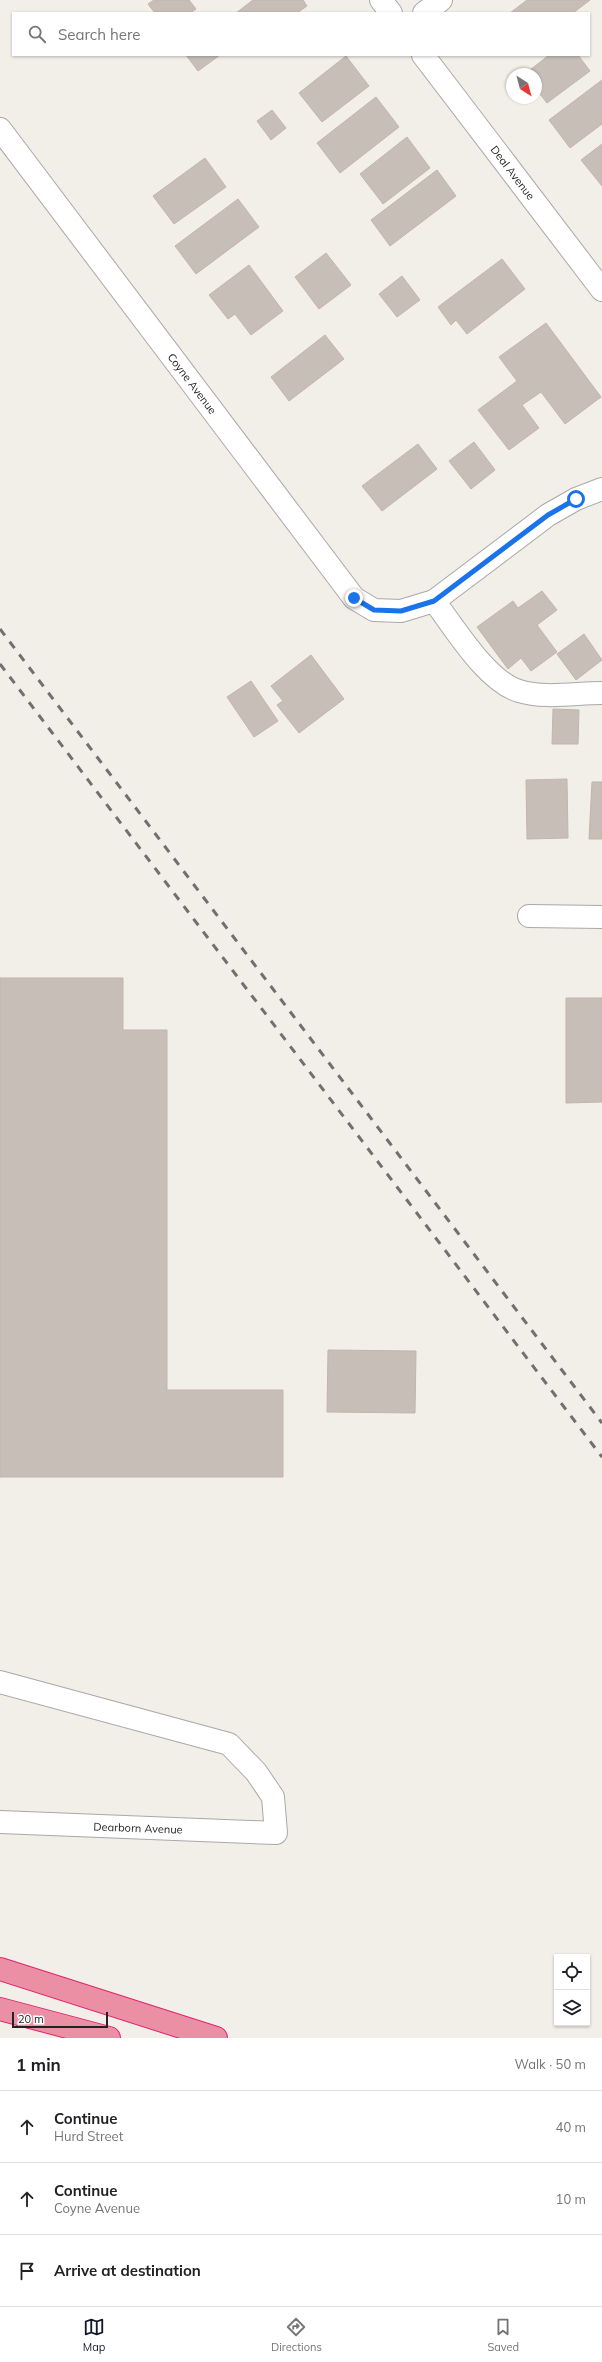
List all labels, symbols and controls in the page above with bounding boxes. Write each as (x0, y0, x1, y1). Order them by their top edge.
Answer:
search box (12, 12, 590, 56)
icon: search (26, 23, 48, 45)
text: Search here (58, 25, 140, 44)
north arrow (506, 68, 542, 104)
street label: Deal Avenue (488, 143, 538, 203)
street label: Coyne Avenue (165, 350, 220, 417)
route start (567, 490, 585, 508)
route end (345, 589, 363, 607)
street label: Dearborn Avenue (93, 1819, 183, 1837)
map controls (554, 1954, 590, 2026)
button: locate (554, 1954, 590, 1990)
button: layers (554, 1990, 590, 2026)
scale bar (12, 2010, 108, 2029)
text: 20 m (18, 2012, 44, 2026)
text: 1 min (16, 2054, 61, 2075)
text: Walk · 50 m (515, 2056, 586, 2072)
text: Continue (54, 2109, 117, 2128)
icon: ahead (16, 2116, 38, 2138)
text: 40 m (556, 2119, 586, 2135)
text: Hurd Street (54, 2128, 123, 2144)
text: Continue (54, 2181, 117, 2200)
icon: ahead (16, 2188, 38, 2210)
text: 10 m (556, 2191, 586, 2207)
text: Coyne Avenue (54, 2200, 140, 2216)
icon: arrive (16, 2260, 38, 2282)
text: Arrive at destination (54, 2261, 201, 2280)
tab: Map (83, 2316, 105, 2354)
tab: Directions (271, 2316, 322, 2354)
tab: Saved (487, 2316, 519, 2354)

